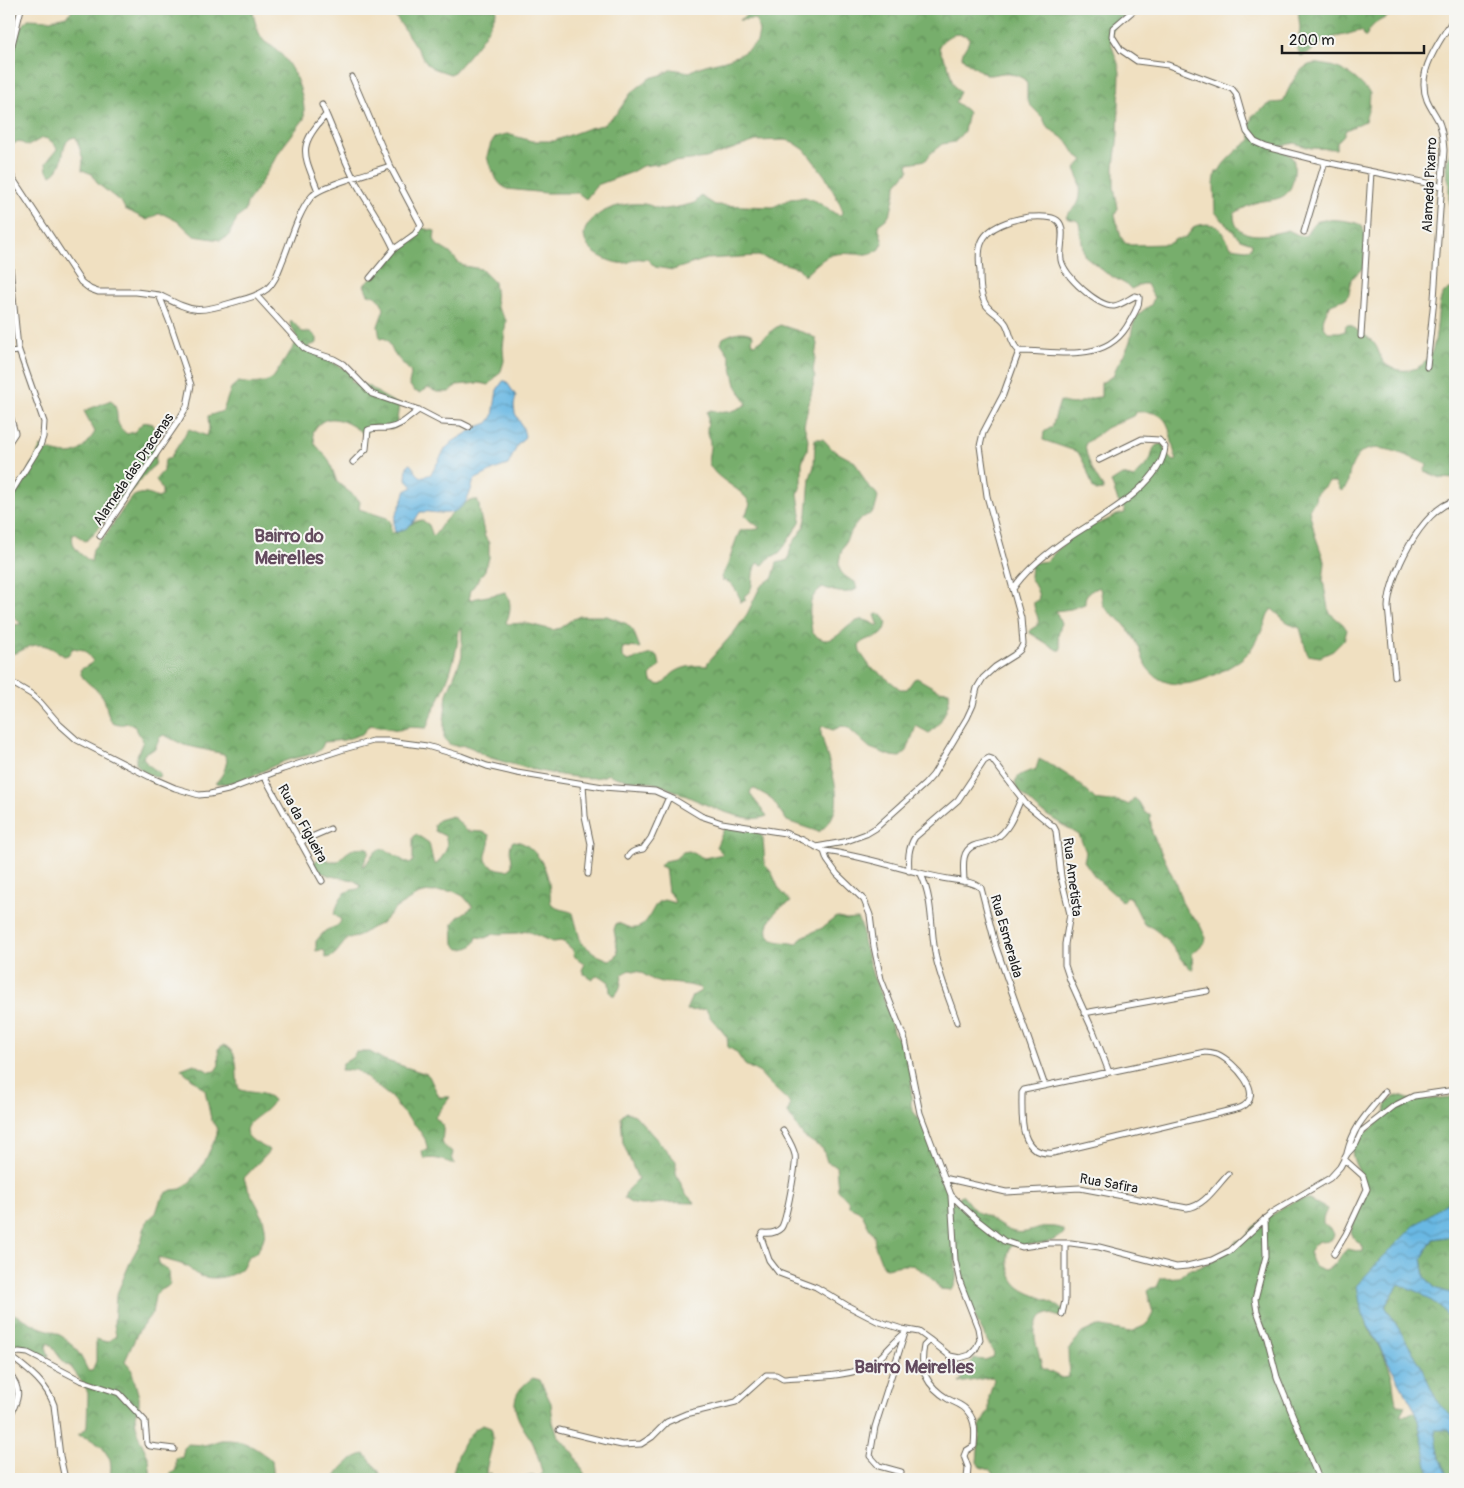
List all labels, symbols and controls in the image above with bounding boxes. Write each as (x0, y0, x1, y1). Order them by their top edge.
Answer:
scale bar (1282, 22, 1424, 54)
text: 200 m (1289, 31, 1334, 50)
street label: Alameda Pixarro (1419, 136, 1441, 233)
street label: Alameda das Dracenas (89, 409, 178, 529)
district label: Bairro do Meirelles (254, 524, 325, 570)
street label: Rua da Figueira (274, 781, 331, 865)
street label: Rua Ametista (1059, 837, 1086, 917)
street label: Rua Esmeralda (987, 893, 1027, 980)
street label: Rua Safira (1078, 1170, 1139, 1197)
district label: Bairro Meirelles (854, 1355, 974, 1379)

